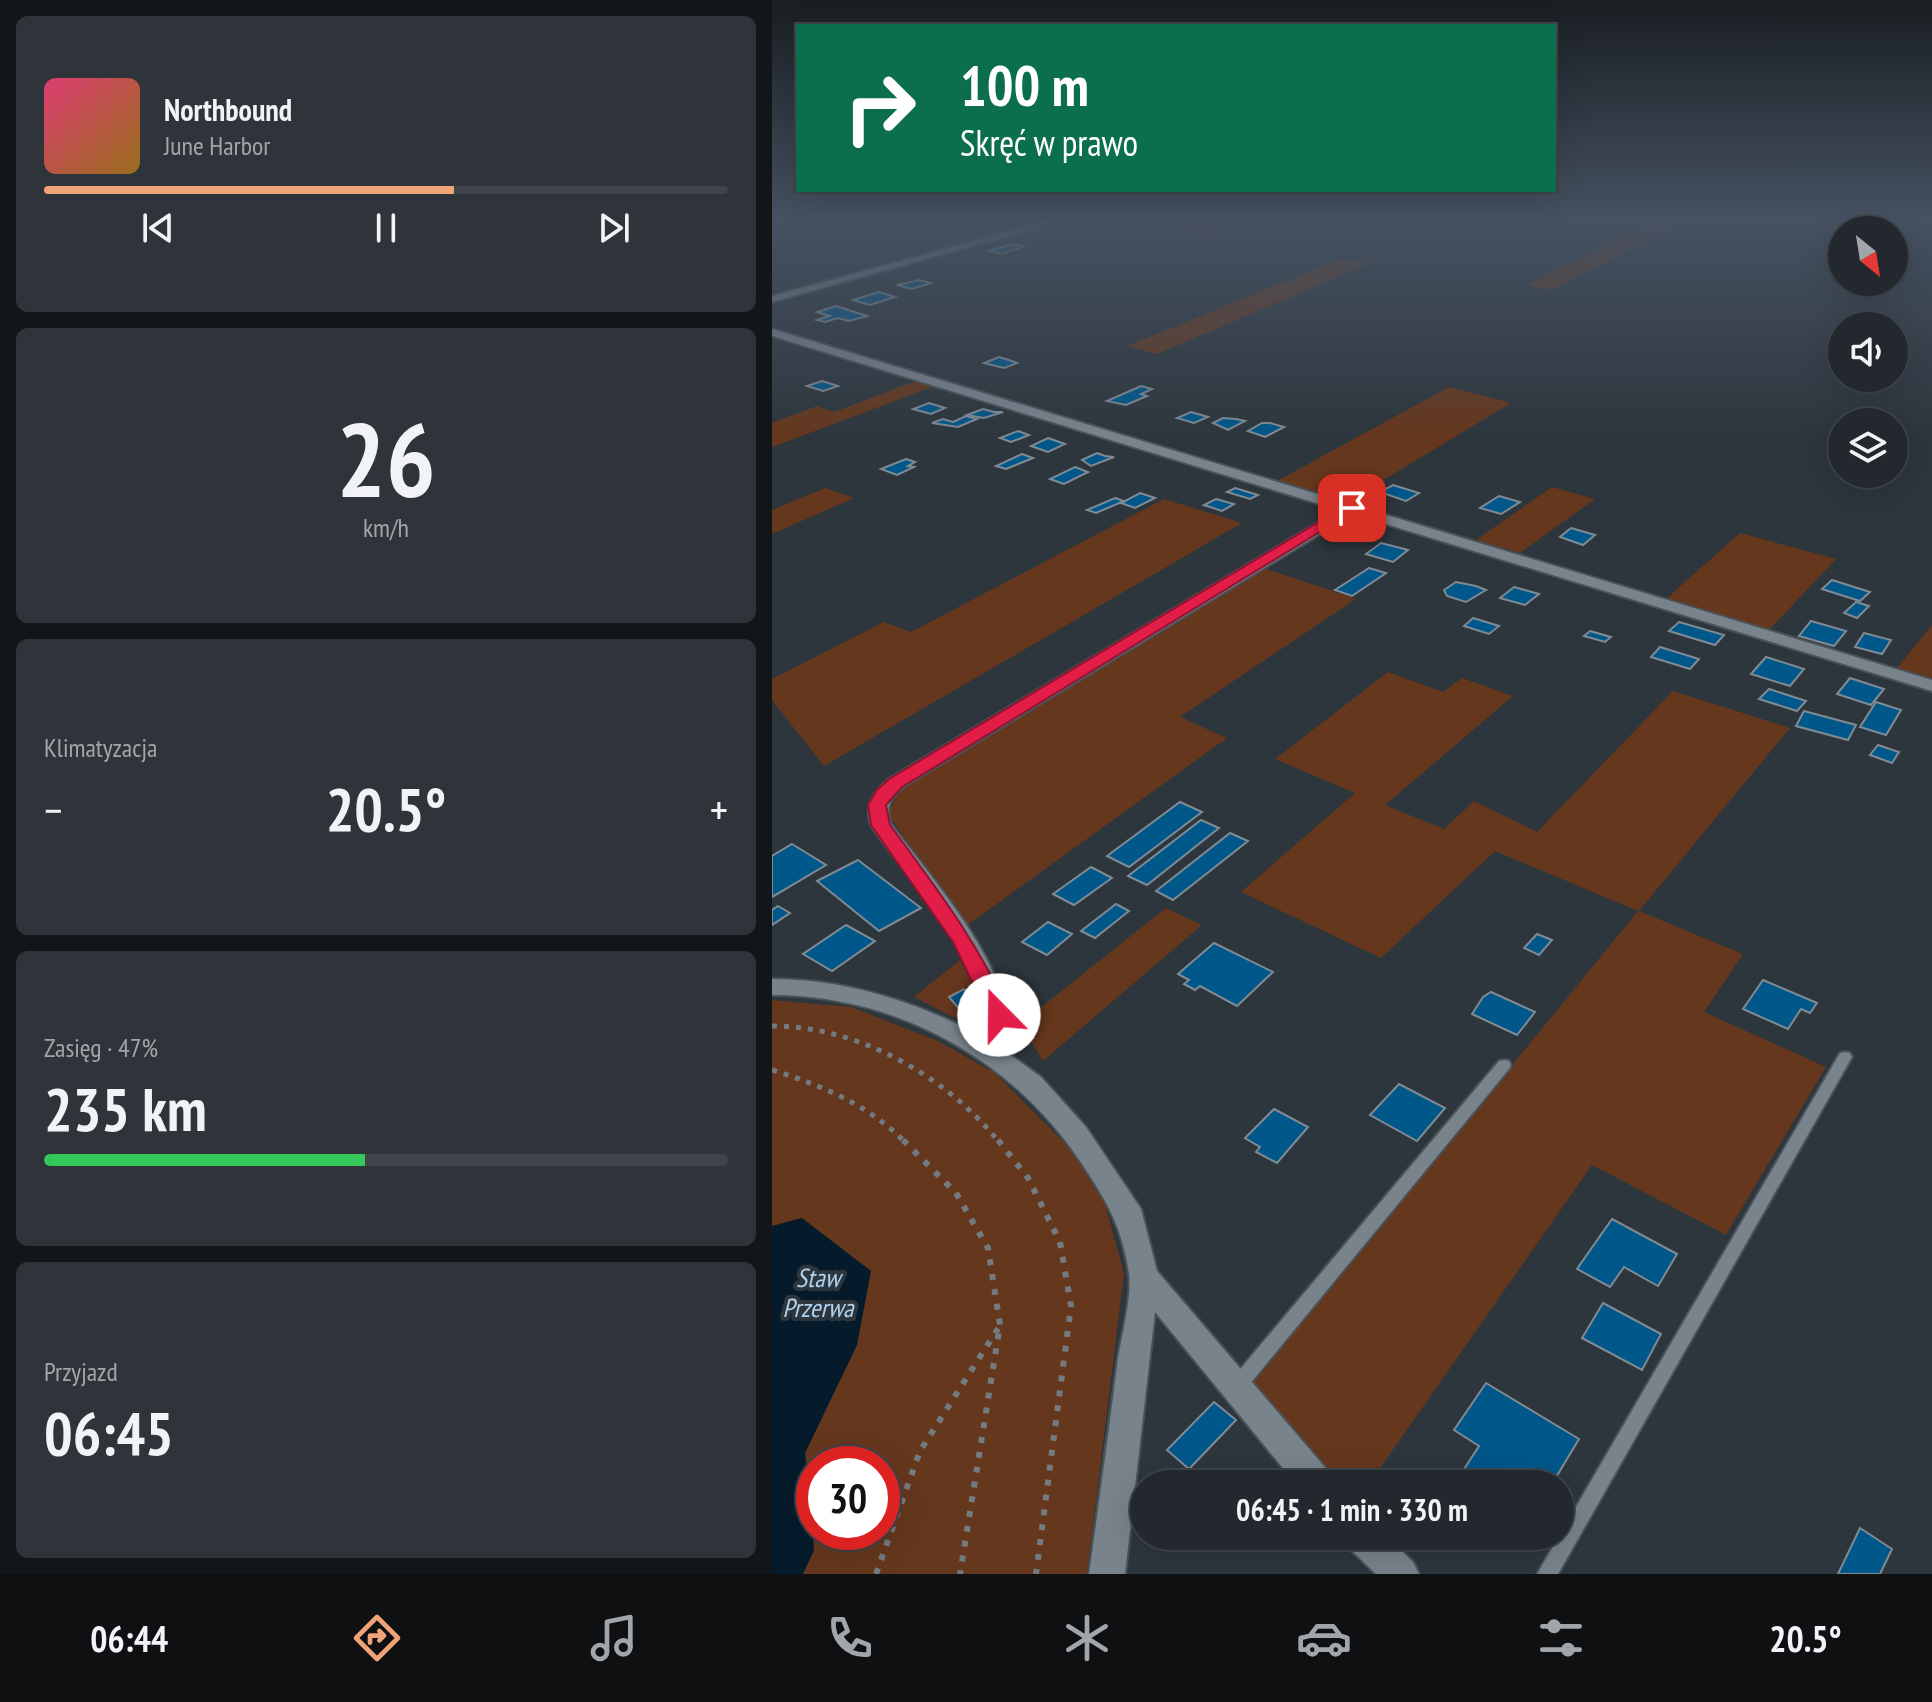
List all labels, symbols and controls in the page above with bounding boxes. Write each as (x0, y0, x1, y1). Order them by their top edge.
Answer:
text: 100 m (960, 49, 1089, 121)
icon: right (828, 56, 932, 160)
text: Northbound (164, 90, 292, 129)
text: Skręć w prawo (960, 119, 1138, 166)
text: June Harbor (164, 129, 270, 162)
icon: previous (136, 206, 180, 250)
icon: pause (364, 206, 408, 250)
icon: next (592, 206, 636, 250)
north arrow (1828, 216, 1908, 296)
map controls (1828, 216, 1908, 488)
button: sound (1828, 312, 1908, 392)
text: 26 (336, 391, 436, 526)
button: layers (1828, 408, 1908, 488)
pin (1318, 474, 1386, 542)
icon: arrive (1330, 486, 1374, 530)
text: km/h (363, 511, 409, 544)
text: Klimatyzacja (44, 731, 157, 764)
text: 20.5° (326, 770, 446, 848)
text: − (44, 781, 62, 838)
text: + (710, 781, 728, 838)
position arrow (957, 973, 1041, 1057)
text: Zasięg · 47% (44, 1031, 158, 1064)
text: 235 km (44, 1070, 207, 1148)
water label: Staw Przerwa (783, 1261, 855, 1324)
text: Przyjazd (44, 1355, 118, 1388)
text: 06:45 (44, 1394, 174, 1472)
speed limit sign: 30 (796, 1446, 900, 1550)
text: 06:45 · 1 min · 330 m (1236, 1490, 1468, 1529)
icon: directions (349, 1610, 405, 1666)
icon: music (586, 1610, 642, 1666)
icon: phone (822, 1610, 878, 1666)
icon: climate (1059, 1610, 1115, 1666)
icon: car (1296, 1610, 1352, 1666)
icon: filters (1533, 1610, 1589, 1666)
text: 06:44 (90, 1615, 168, 1662)
text: 20.5° (1769, 1615, 1842, 1662)

